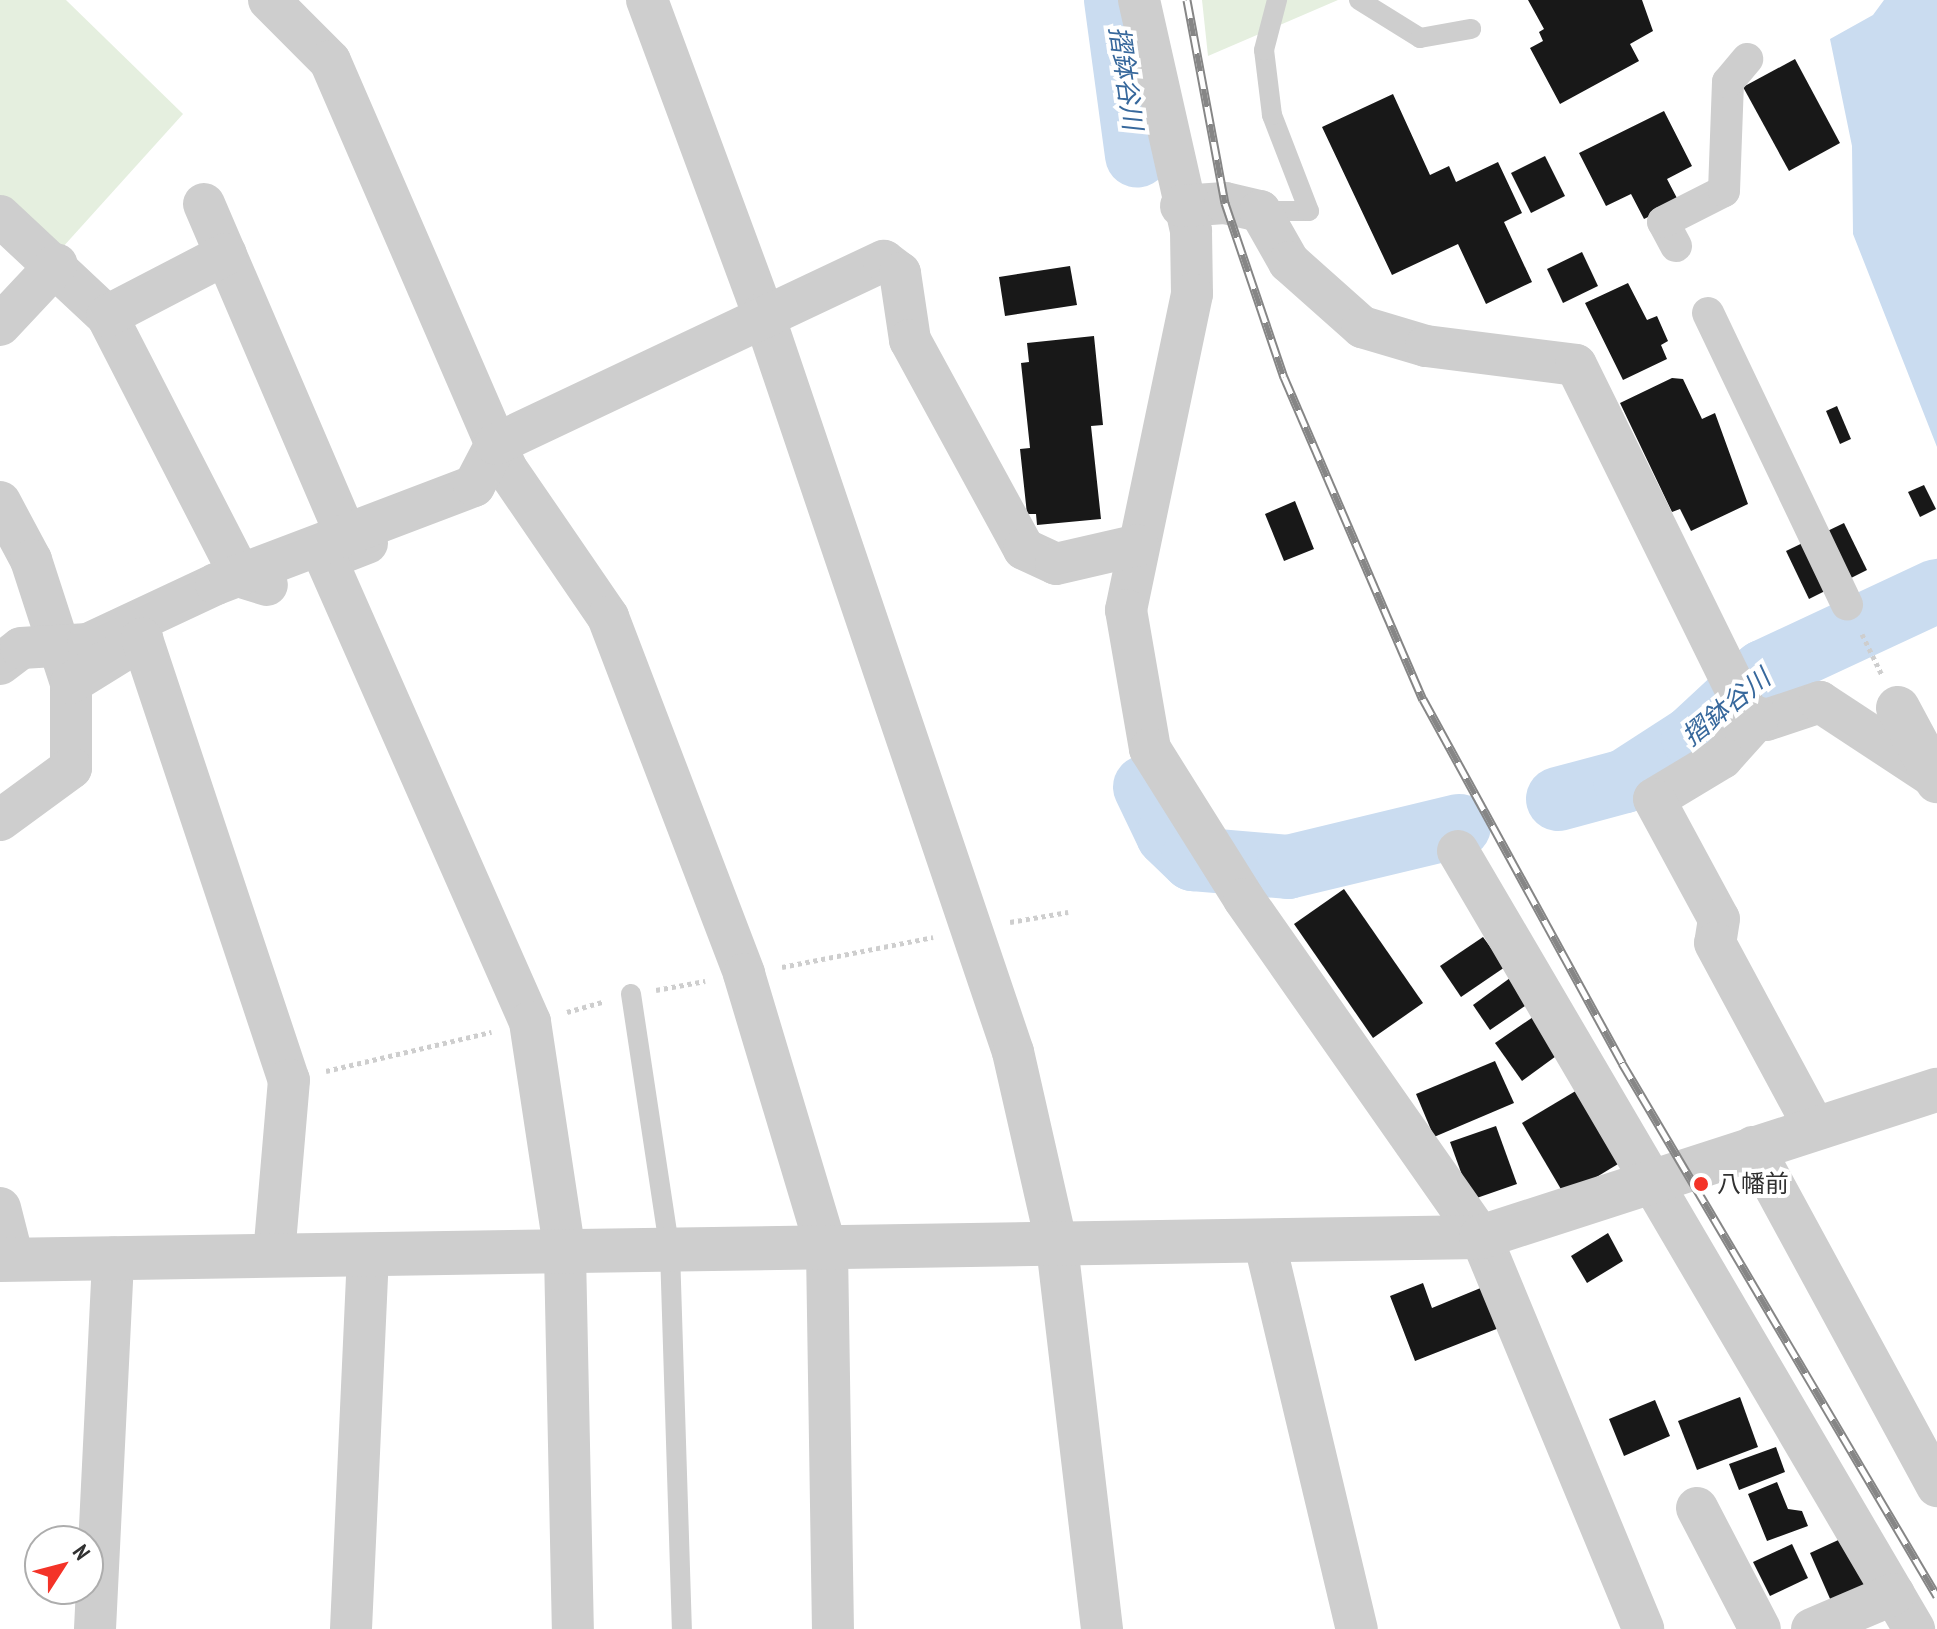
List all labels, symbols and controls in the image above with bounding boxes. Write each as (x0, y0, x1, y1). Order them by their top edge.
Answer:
water label: 摺鉢谷川 (1103, 24, 1149, 132)
water label: 摺鉢谷川 (1676, 662, 1776, 752)
place label: 八幡前 (1717, 1170, 1789, 1198)
marker: 八幡前 (1692, 1175, 1710, 1193)
north arrow (24, 1525, 104, 1605)
text: N (67, 1539, 97, 1565)

